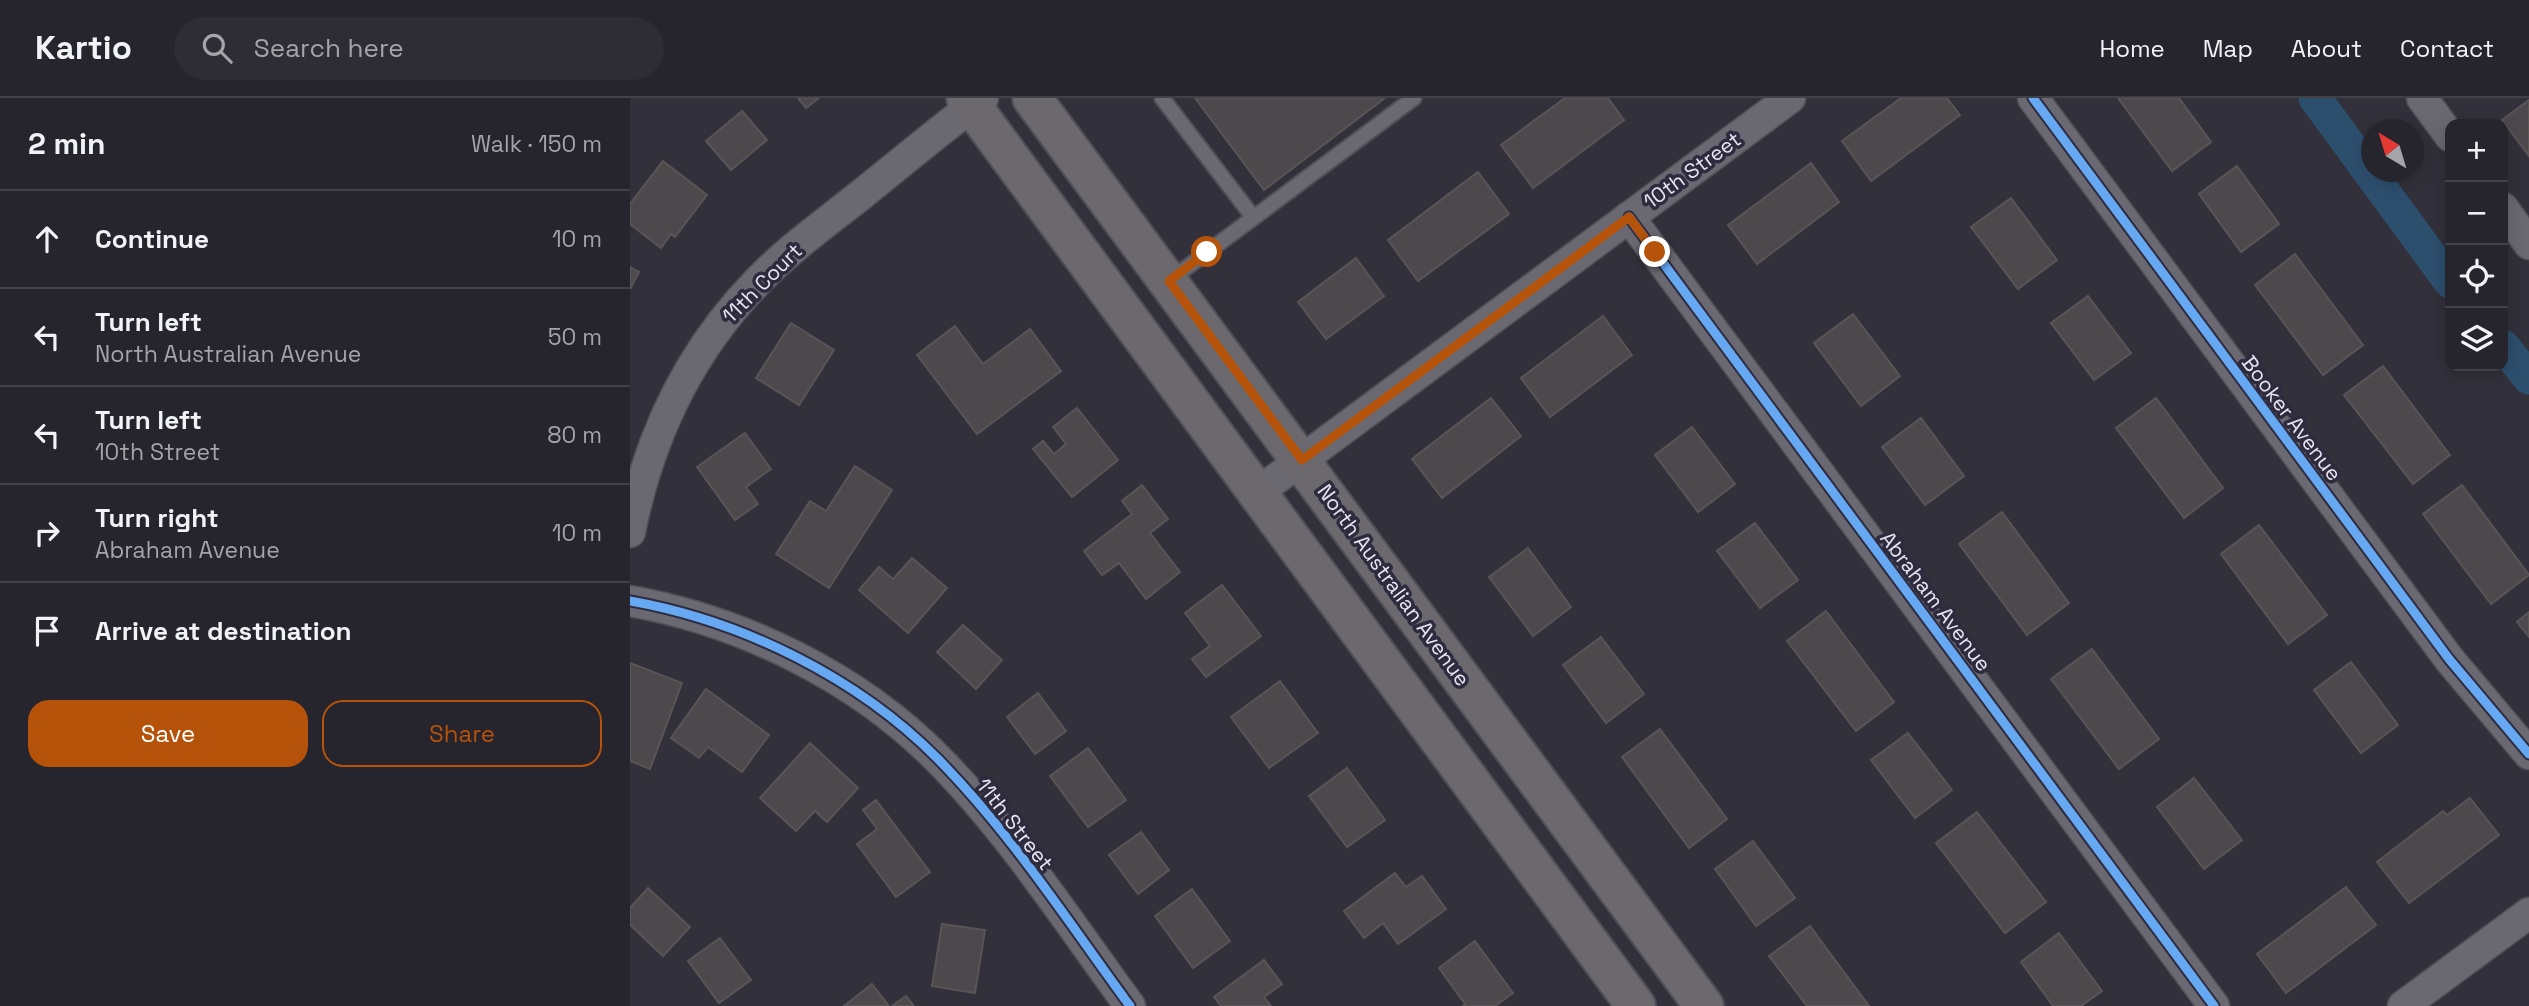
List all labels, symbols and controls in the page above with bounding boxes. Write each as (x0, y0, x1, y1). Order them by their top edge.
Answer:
search box (174, 17, 664, 80)
text: Kartio (35, 27, 132, 69)
icon: search (198, 29, 236, 67)
text: Search here (254, 31, 404, 65)
text: Home (2099, 33, 2165, 64)
text: Map (2203, 33, 2253, 64)
text: About (2291, 33, 2362, 64)
text: Contact (2400, 33, 2494, 64)
north arrow (2361, 119, 2424, 182)
map controls (2445, 119, 2508, 371)
button: + (2445, 119, 2508, 182)
text: 2 min (28, 124, 106, 163)
street label: 10th Street (1638, 125, 1746, 215)
text: Walk · 150 m (471, 129, 602, 159)
button: − (2445, 182, 2508, 245)
icon: ahead (28, 220, 66, 258)
text: Continue (95, 222, 209, 256)
text: 10 m (552, 224, 602, 254)
route start (1191, 236, 1222, 267)
route end (1639, 236, 1670, 267)
street label: 11th Court (716, 237, 808, 329)
button: locate (2445, 245, 2508, 308)
text: Turn left (95, 305, 202, 339)
button: layers (2445, 308, 2508, 371)
icon: left (28, 318, 66, 356)
text: 50 m (548, 322, 602, 352)
text: North Australian Avenue (95, 339, 361, 369)
street label: Booker Avenue (2236, 350, 2348, 486)
text: Turn left (95, 403, 202, 437)
icon: left (28, 416, 66, 454)
text: 80 m (547, 420, 602, 450)
text: 10th Street (95, 437, 220, 467)
street label: North Australian Avenue (1312, 479, 1476, 691)
text: Turn right (95, 501, 219, 535)
icon: right (28, 514, 66, 552)
text: 10 m (552, 518, 602, 548)
street label: Abraham Avenue (1874, 526, 1998, 676)
text: Abraham Avenue (95, 535, 280, 565)
icon: arrive (28, 612, 66, 650)
text: Arrive at destination (95, 614, 352, 648)
button: Save (28, 700, 308, 767)
button: Share (322, 700, 602, 767)
street label: 11th Street (971, 772, 1059, 876)

